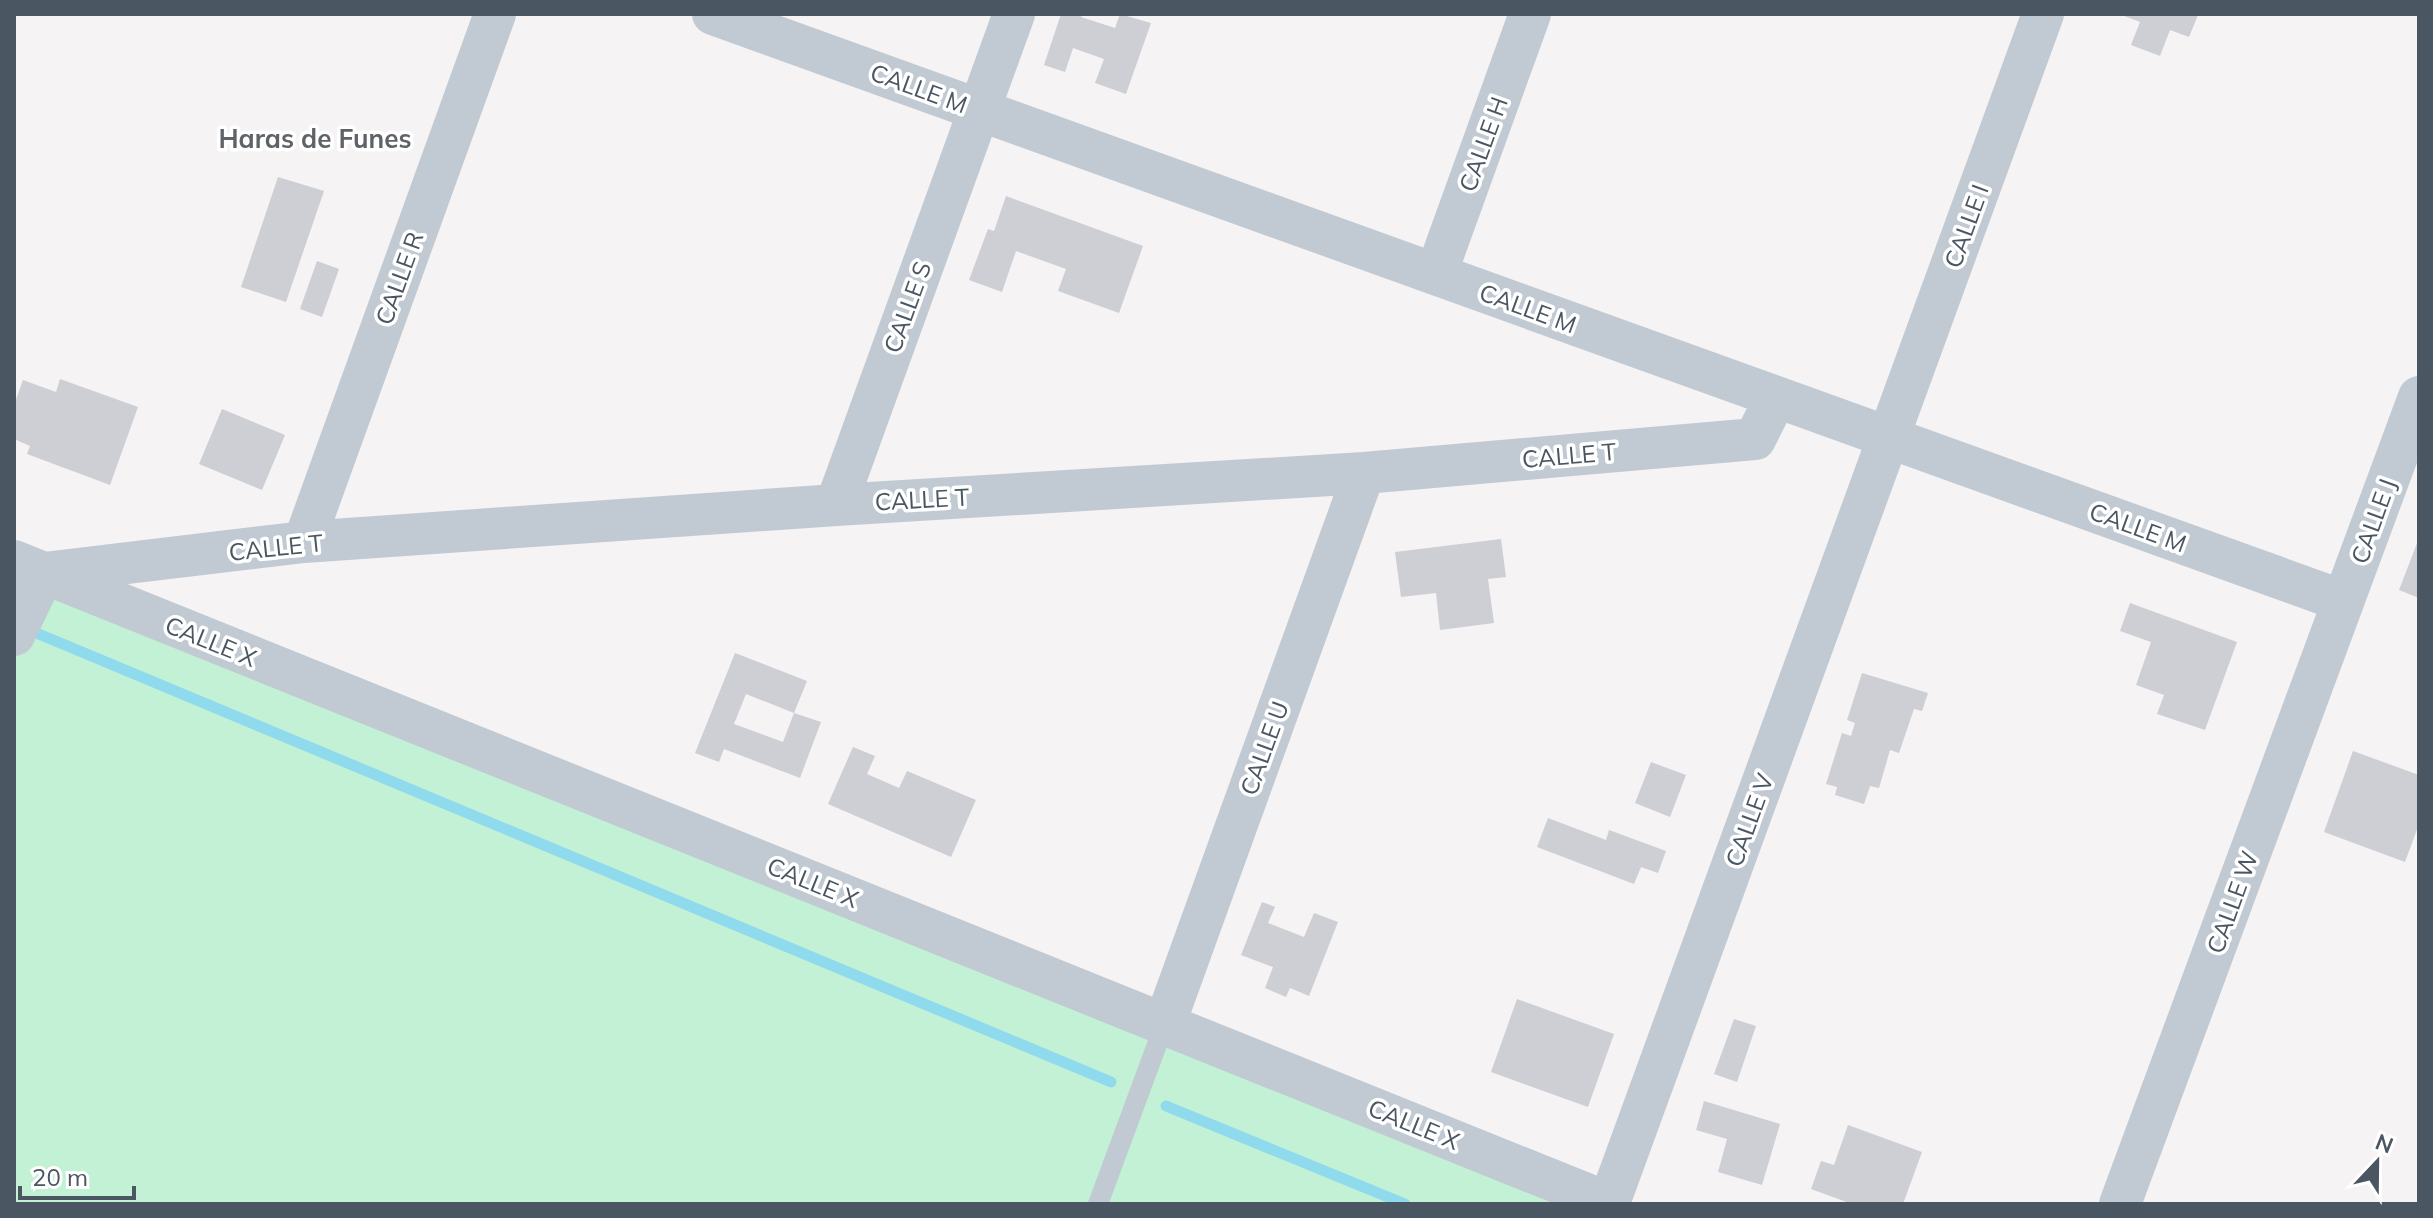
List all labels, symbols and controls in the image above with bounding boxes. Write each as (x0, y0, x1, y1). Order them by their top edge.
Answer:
street label: CALLE M (867, 57, 971, 119)
street label: CALLE H (1452, 93, 1514, 195)
district label: Haras de Funes (218, 122, 412, 155)
street label: CALLE I (1937, 180, 1995, 272)
street label: CALLE R (368, 227, 430, 329)
street label: CALLE S (877, 257, 937, 357)
street label: CALLE M (1476, 277, 1580, 339)
street label: CALLE T (1521, 436, 1618, 474)
street label: CALLE J (2344, 474, 2402, 568)
street label: CALLE T (874, 482, 971, 516)
street label: CALLE M (2086, 496, 2190, 558)
street label: CALLE T (227, 527, 325, 567)
street label: CALLE X (161, 609, 261, 673)
street label: CALLE U (1233, 697, 1295, 799)
street label: CALLE V (1718, 769, 1780, 871)
street label: CALLE W (2200, 847, 2264, 957)
street label: CALLE X (763, 850, 863, 914)
street label: CALLE X (1364, 1092, 1464, 1156)
north arrow (2337, 1122, 2417, 1202)
text: N (2372, 1127, 2397, 1160)
scale bar (20, 1150, 134, 1200)
text: 20 m (32, 1162, 88, 1192)

